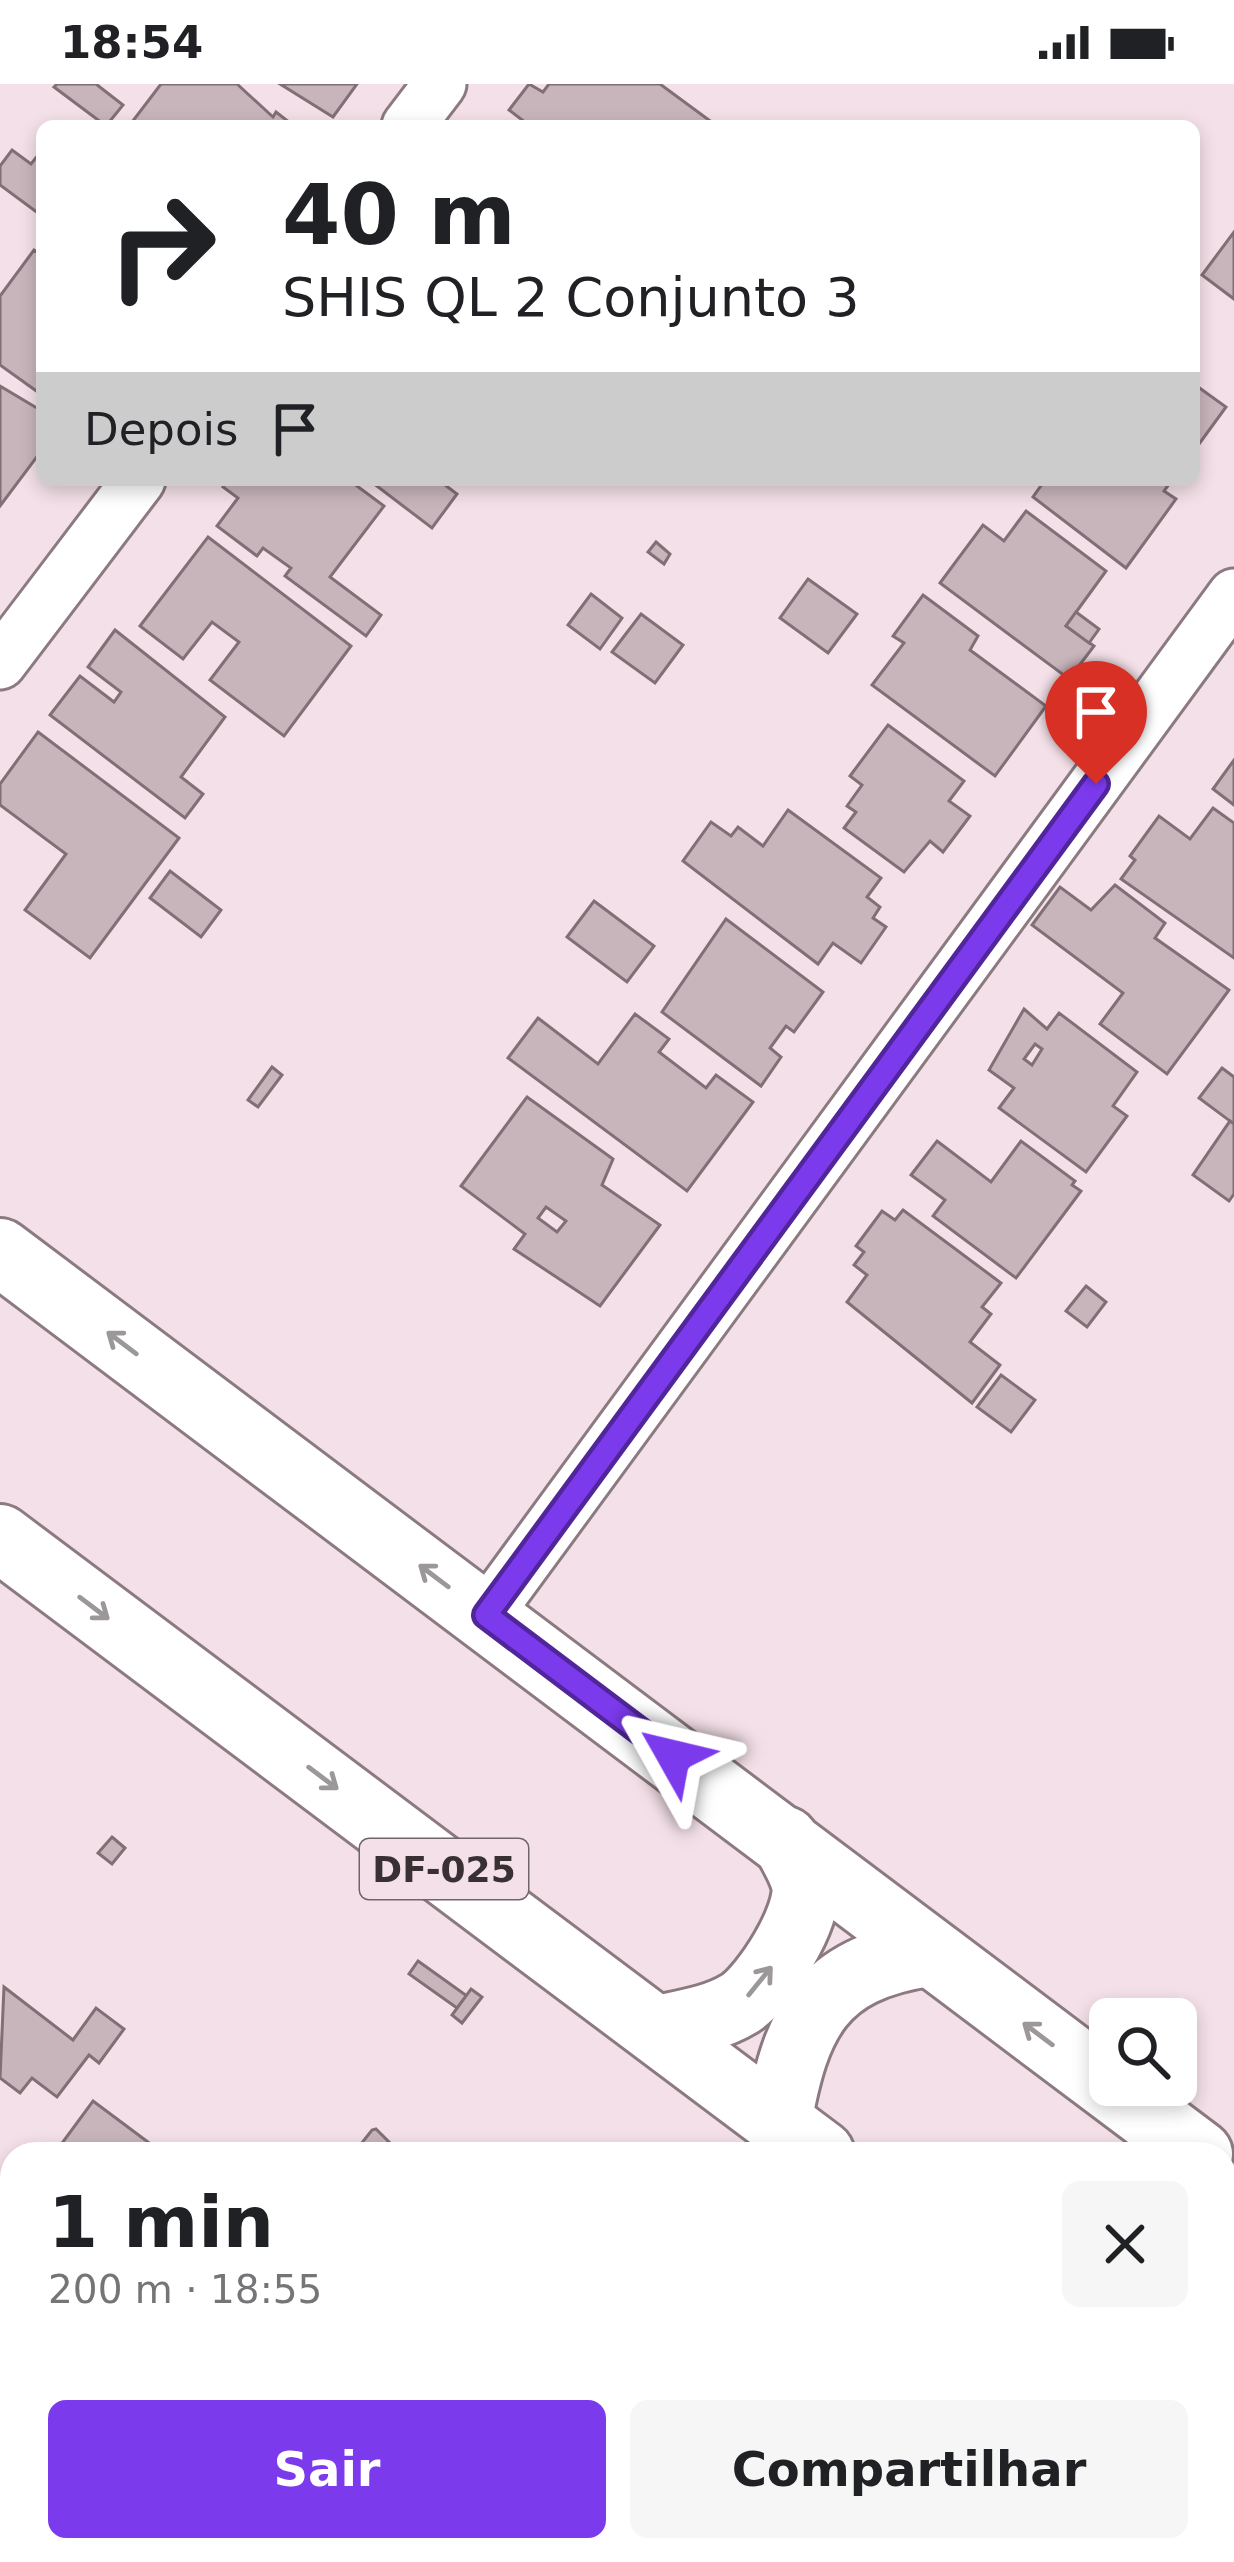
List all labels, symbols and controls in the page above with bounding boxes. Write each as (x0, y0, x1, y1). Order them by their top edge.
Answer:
text: 18:54 (60, 16, 203, 69)
text: 40 m (282, 166, 516, 264)
icon: right (84, 168, 240, 324)
text: SHIS QL 2 Conjunto 3 (282, 266, 860, 329)
icon: arrive (262, 396, 328, 462)
text: Depois (84, 403, 238, 456)
pin (1045, 661, 1147, 784)
icon: arrive (1063, 679, 1129, 745)
one-way arrow (106, 1331, 139, 1356)
one-way arrow (418, 1564, 451, 1590)
one-way arrow (77, 1594, 110, 1620)
position arrow (610, 1693, 736, 1819)
one-way arrow (306, 1765, 339, 1791)
road number: DF-025 (360, 1839, 528, 1899)
one-way arrow (746, 1966, 773, 1998)
map controls (1089, 1998, 1197, 2106)
button: search (1089, 1998, 1197, 2106)
one-way arrow (1022, 2022, 1055, 2048)
text: 1 min (48, 2180, 274, 2264)
button: close (1062, 2181, 1188, 2307)
text: 200 m · 18:55 (48, 2267, 322, 2312)
button: Sair (48, 2400, 606, 2538)
button: Compartilhar (630, 2400, 1188, 2538)

